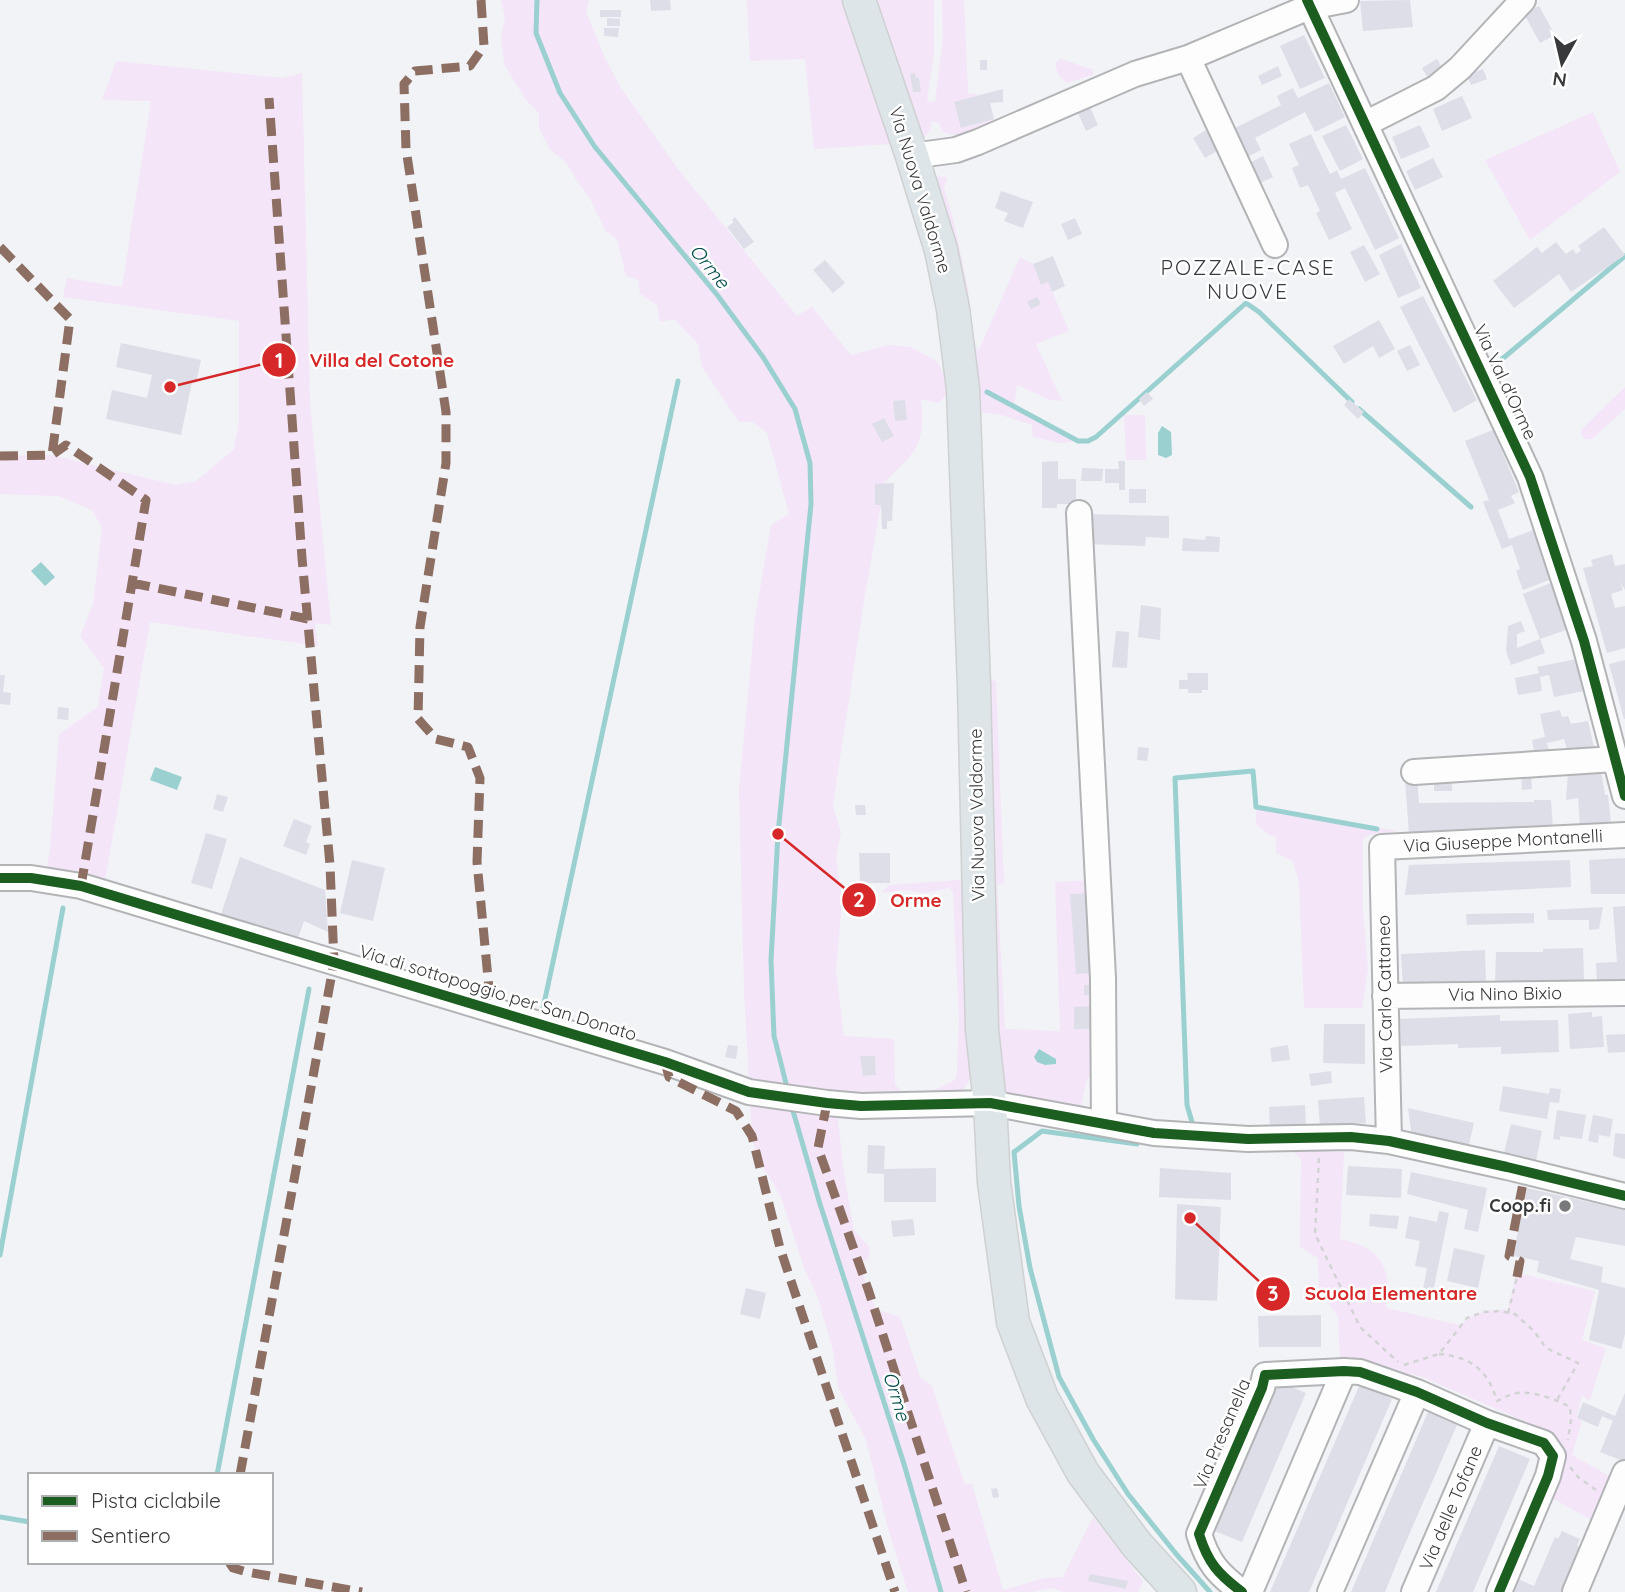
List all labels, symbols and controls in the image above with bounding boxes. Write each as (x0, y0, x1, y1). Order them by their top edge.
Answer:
north arrow (1527, 28, 1597, 98)
text: N (1551, 67, 1568, 93)
street label: Via Nuova Valdorme (884, 104, 957, 276)
water label: Orme (685, 239, 736, 294)
district label: POZZALE-CASE NUOVE (1160, 254, 1336, 304)
street label: Via Val d'Orme (1469, 320, 1542, 443)
callout: Villa del Cotone (261, 340, 468, 380)
text: 1 (275, 347, 283, 373)
text: Villa del Cotone (310, 348, 454, 372)
street label: Via Nuova Valdorme (963, 728, 990, 902)
street label: Via Giuseppe Montanelli (1403, 824, 1603, 857)
callout: Orme (841, 880, 955, 920)
text: 2 (853, 886, 865, 912)
text: Orme (890, 888, 942, 912)
street label: Via Carlo Cattaneo (1372, 915, 1397, 1073)
street label: Via di sottopoggio per San Donato (357, 939, 640, 1046)
street label: Via Nino Bixio (1448, 981, 1562, 1006)
place label: Coop.fi (1489, 1194, 1551, 1217)
marker: Coop.fi (1557, 1198, 1573, 1214)
callout: Scuola Elementare (1256, 1274, 1491, 1314)
text: 3 (1267, 1280, 1279, 1306)
text: Scuola Elementare (1305, 1281, 1477, 1305)
water label: Orme (878, 1369, 916, 1425)
street label: Via Presanella (1188, 1375, 1255, 1493)
street label: Via delle Tofane (1414, 1442, 1487, 1574)
legend (28, 1473, 273, 1564)
text: Pista ciclabile (91, 1487, 221, 1513)
text: Sentiero (91, 1522, 171, 1548)

